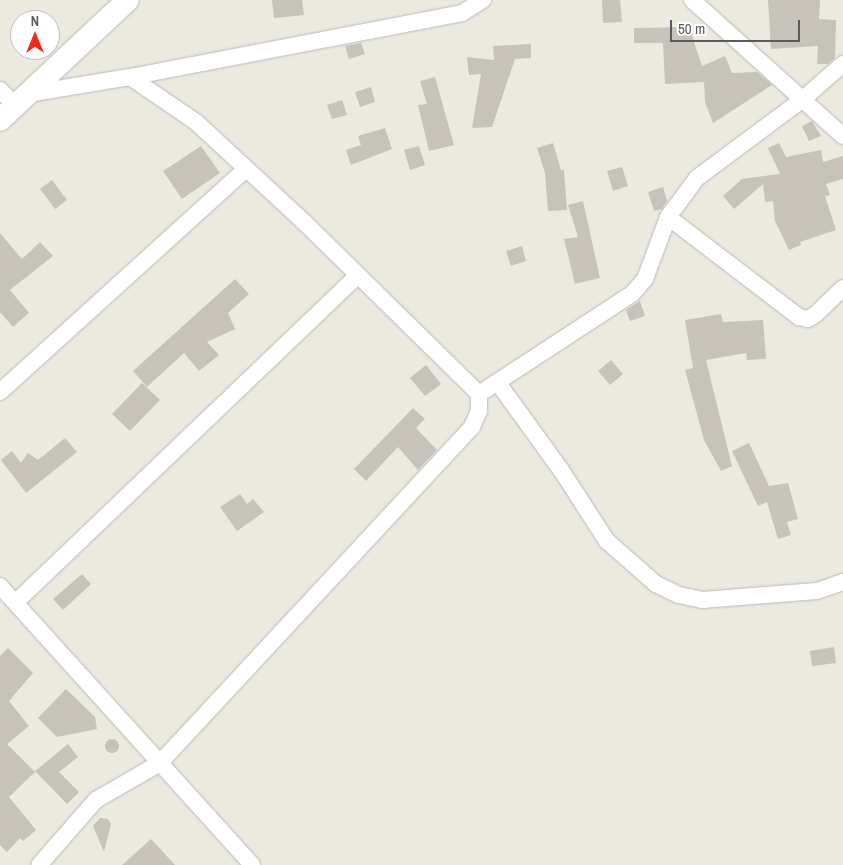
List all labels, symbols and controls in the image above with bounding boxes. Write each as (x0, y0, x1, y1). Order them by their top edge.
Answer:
north arrow (10, 10, 60, 60)
scale bar (673, 10, 803, 42)
text: N (31, 12, 39, 30)
text: 50 m (678, 18, 705, 39)

